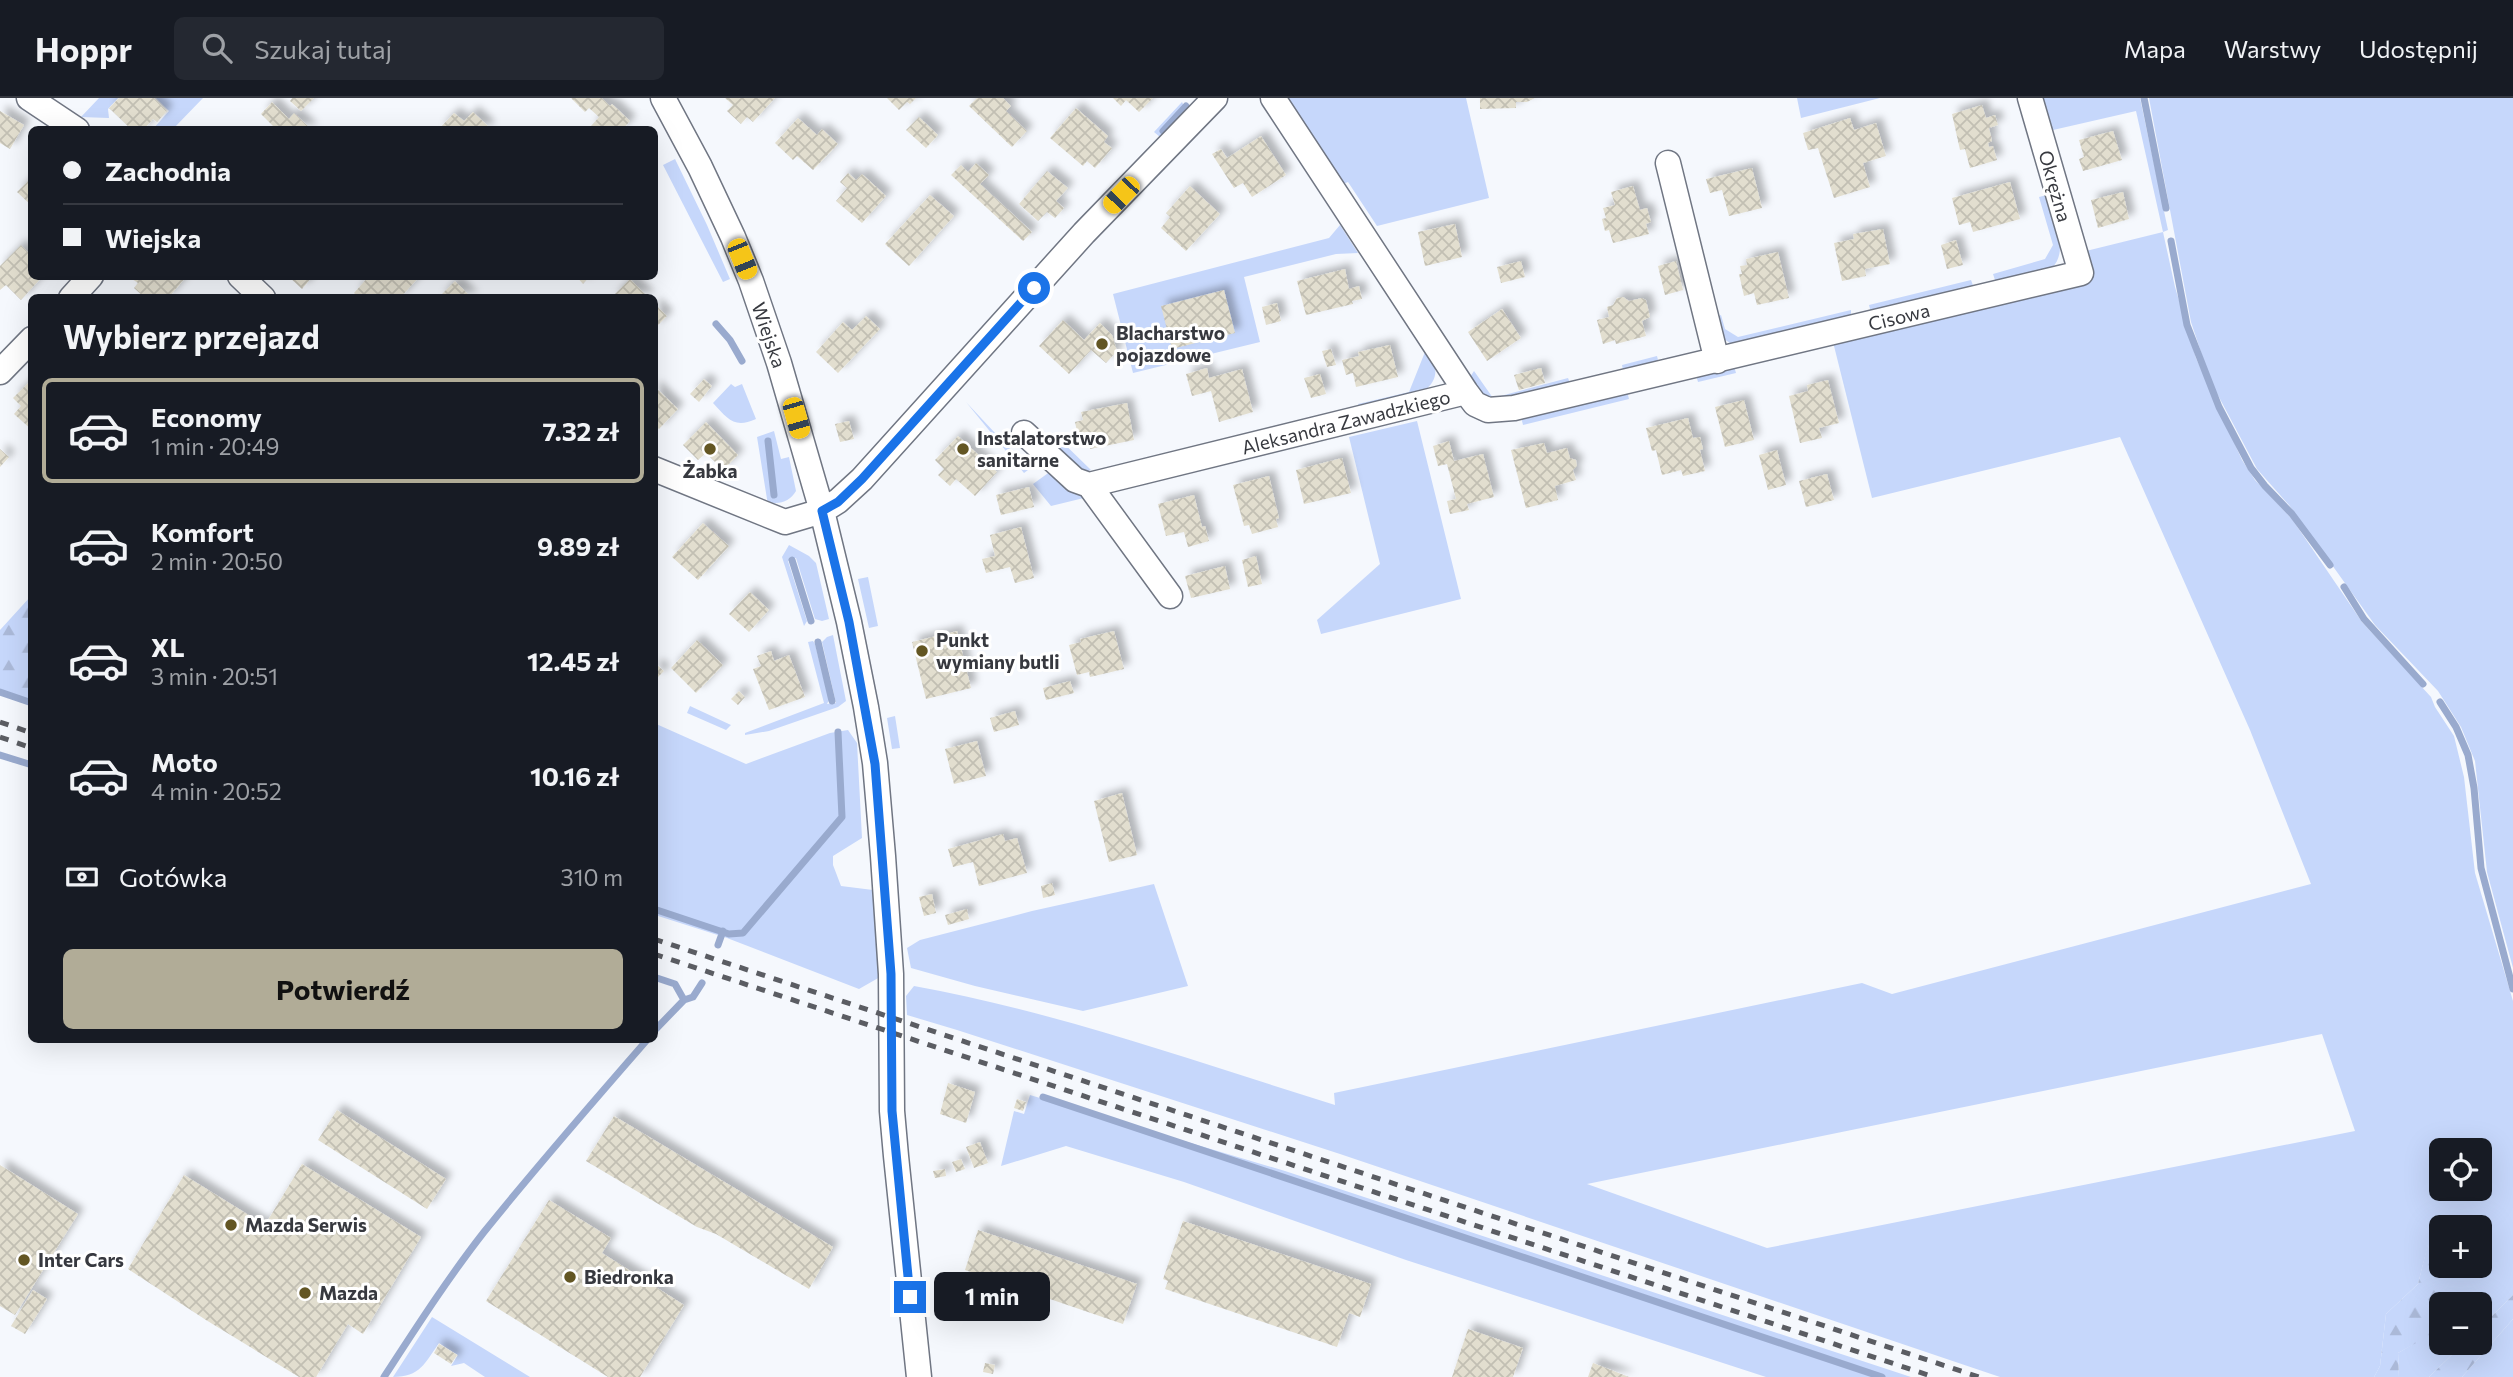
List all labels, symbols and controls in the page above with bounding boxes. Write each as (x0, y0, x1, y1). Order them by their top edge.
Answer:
search box (174, 17, 664, 80)
text: Hoppr (35, 28, 132, 69)
icon: search (198, 29, 236, 67)
text: Szukaj tutaj (254, 33, 392, 64)
text: Mapa (2124, 34, 2186, 63)
text: Warstwy (2224, 34, 2321, 63)
text: Udostępnij (2359, 34, 2478, 63)
street label: Okrężna (2034, 147, 2077, 224)
text: Zachodnia (105, 155, 231, 186)
car (1099, 173, 1144, 217)
text: Wiejska (105, 222, 201, 253)
car (725, 236, 760, 282)
route start (1018, 272, 1050, 304)
street label: Cisowa (1866, 298, 1932, 335)
street label: Wiejska (748, 299, 791, 371)
text: Wybierz przejazd (63, 316, 320, 356)
place label: Blacharstwo pojazdowe (1116, 321, 1225, 366)
marker: Blacharstwo pojazdowe (1094, 336, 1110, 352)
street label: Aleksandra Zawadzkiego (1239, 384, 1453, 459)
car (781, 395, 812, 441)
icon: car (67, 399, 130, 462)
text: Economy (151, 401, 262, 432)
text: 7.32 zł (543, 415, 619, 446)
place label: Instalatorstwo sanitarne (977, 426, 1106, 471)
text: 1 min · 20:49 (151, 432, 280, 460)
marker: Żabka (702, 441, 718, 457)
marker: Instalatorstwo sanitarne (955, 441, 971, 457)
place label: Żabka (682, 459, 738, 482)
icon: car (67, 514, 130, 577)
text: Komfort (151, 516, 254, 547)
text: 9.89 zł (537, 530, 619, 561)
text: 2 min · 20:50 (151, 547, 283, 575)
place label: Punkt wymiany butli (936, 628, 1059, 673)
icon: car (67, 629, 130, 692)
text: XL (151, 631, 185, 662)
marker: Punkt wymiany butli (914, 643, 930, 659)
text: 12.45 zł (527, 645, 619, 676)
text: 3 min · 20:51 (151, 662, 278, 690)
icon: car (67, 744, 130, 807)
text: Moto (151, 746, 218, 777)
text: 10.16 zł (530, 760, 619, 791)
text: 4 min · 20:52 (151, 777, 282, 805)
icon: cash (63, 858, 101, 896)
text: Gotówka (119, 861, 227, 892)
text: 310 m (561, 863, 623, 891)
button: Potwierdź (63, 949, 623, 1029)
map controls (2429, 1138, 2492, 1355)
button: locate (2429, 1138, 2492, 1201)
place label: Mazda Serwis (245, 1213, 367, 1236)
button: + (2429, 1215, 2492, 1278)
marker: Mazda Serwis (223, 1217, 239, 1233)
place label: Inter Cars (38, 1248, 124, 1271)
marker: Inter Cars (16, 1252, 32, 1268)
place label: Biedronka (584, 1265, 674, 1288)
marker: Biedronka (562, 1269, 578, 1285)
callout: 1 min (934, 1272, 1050, 1322)
place label: Mazda (319, 1281, 378, 1304)
route end (894, 1281, 926, 1313)
text: 1 min (965, 1282, 1019, 1310)
marker: Mazda (297, 1285, 313, 1301)
button: − (2429, 1292, 2492, 1355)

